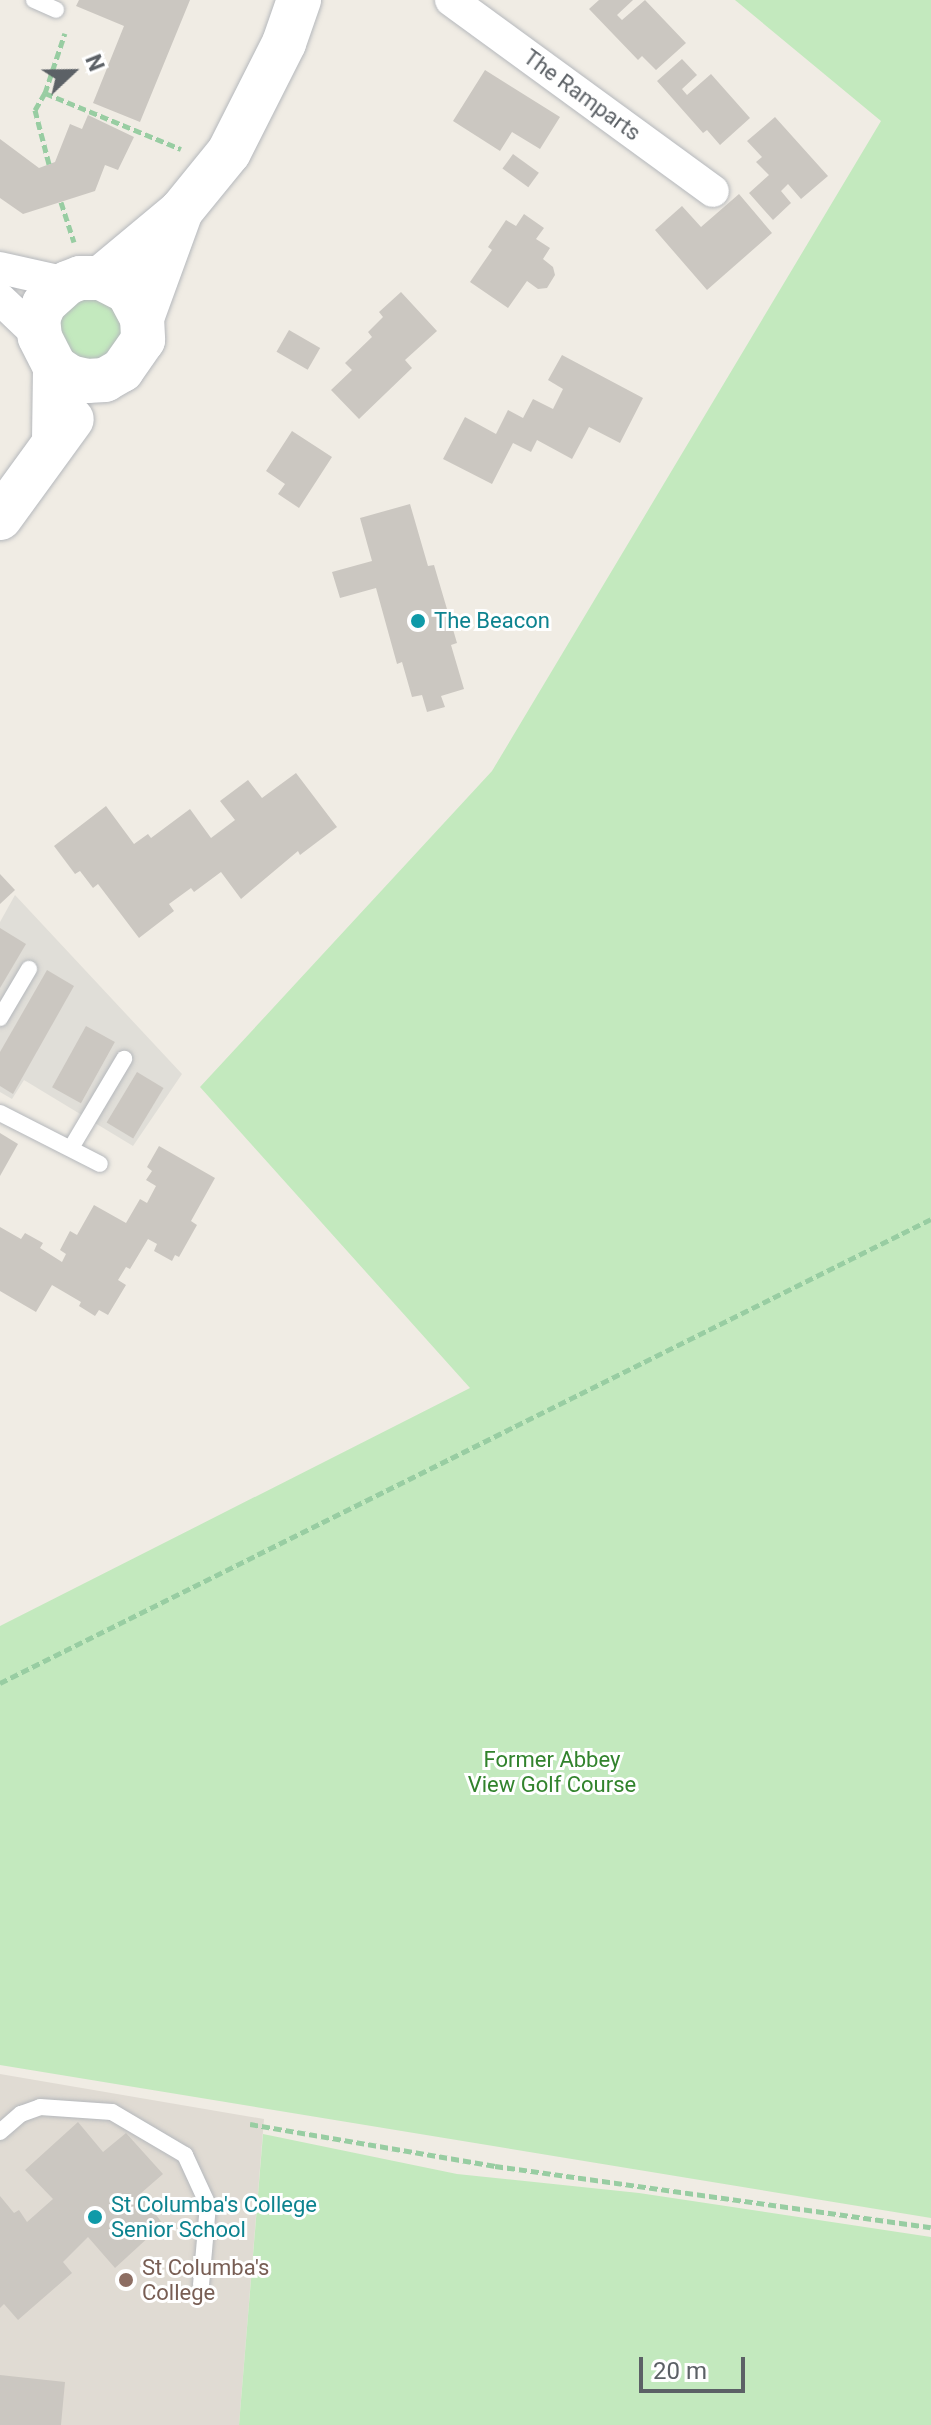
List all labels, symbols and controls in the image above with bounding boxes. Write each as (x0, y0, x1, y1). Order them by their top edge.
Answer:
north arrow (32, 32, 112, 112)
street label: The Ramparts (518, 44, 646, 146)
text: N (80, 51, 109, 75)
place label: The Beacon (434, 608, 550, 634)
marker: The Beacon (409, 612, 427, 630)
park label: Former Abbey View Golf Course (468, 1746, 636, 1798)
place label: St Columba's College Senior School (111, 2191, 317, 2242)
marker: St Columba's College Senior School (86, 2208, 104, 2226)
place label: St Columba's College (142, 2254, 269, 2306)
marker: St Columba's College (117, 2271, 135, 2289)
scale bar (643, 2341, 749, 2391)
text: 20 m (653, 2357, 707, 2385)

